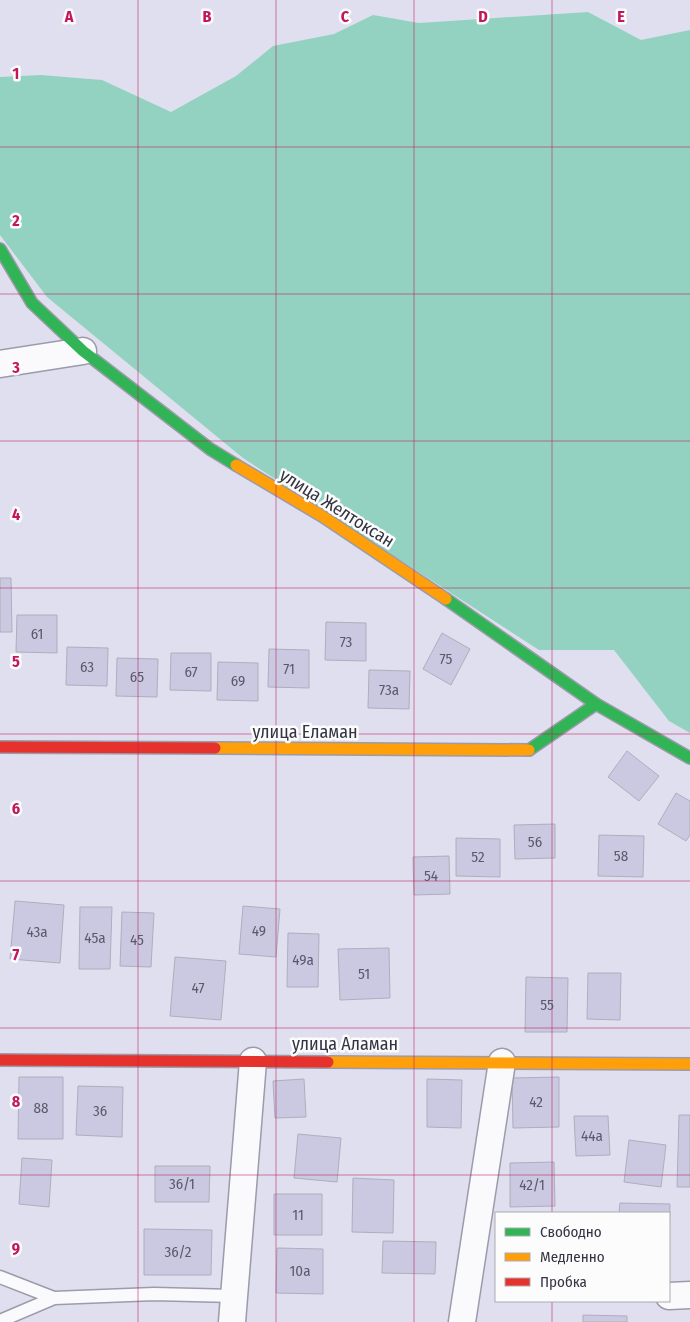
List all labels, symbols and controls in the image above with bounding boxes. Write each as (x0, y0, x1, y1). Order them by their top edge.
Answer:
text: A (64, 7, 74, 26)
text: B (203, 7, 212, 26)
text: C (341, 7, 350, 26)
text: D (478, 7, 488, 26)
text: E (617, 7, 625, 26)
text: 1 (13, 64, 19, 83)
text: 2 (11, 211, 20, 230)
text: 3 (11, 358, 20, 377)
street label: улица Желтоксан (276, 464, 398, 552)
text: 4 (12, 505, 20, 524)
house number: 61 (31, 625, 43, 643)
house number: 73 (340, 633, 353, 651)
house number: 75 (440, 650, 452, 668)
text: 5 (12, 652, 20, 671)
house number: 63 (80, 658, 94, 676)
house number: 71 (283, 660, 295, 678)
house number: 67 (184, 663, 198, 681)
house number: 65 (130, 668, 144, 686)
house number: 69 (231, 672, 245, 690)
house number: 73а (379, 681, 399, 699)
street label: улица Еламан (252, 721, 358, 743)
text: 6 (12, 799, 20, 818)
house number: 56 (528, 833, 542, 851)
house number: 58 (614, 847, 628, 865)
house number: 52 (471, 848, 485, 866)
house number: 54 (424, 867, 438, 885)
house number: 49 (252, 922, 266, 940)
house number: 43а (26, 923, 48, 941)
house number: 45а (84, 929, 106, 947)
house number: 45 (130, 931, 144, 949)
text: 7 (13, 945, 20, 964)
house number: 49а (292, 951, 314, 969)
house number: 51 (358, 965, 370, 983)
house number: 47 (191, 979, 205, 997)
house number: 55 (540, 996, 554, 1014)
street label: улица Аламан (292, 1033, 398, 1055)
text: 8 (12, 1092, 21, 1111)
house number: 42 (529, 1093, 543, 1111)
house number: 88 (33, 1099, 49, 1117)
house number: 36 (93, 1102, 107, 1120)
house number: 44а (581, 1127, 603, 1145)
house number: 36/1 (169, 1175, 195, 1193)
house number: 42/1 (519, 1176, 545, 1194)
house number: 11 (292, 1206, 304, 1224)
legend (495, 1212, 670, 1302)
text: Свободно (540, 1223, 602, 1241)
text: 9 (12, 1239, 20, 1258)
house number: 36/2 (165, 1243, 192, 1261)
text: Медленно (540, 1248, 605, 1266)
house number: 10а (289, 1262, 311, 1280)
text: Пробка (540, 1273, 587, 1291)

